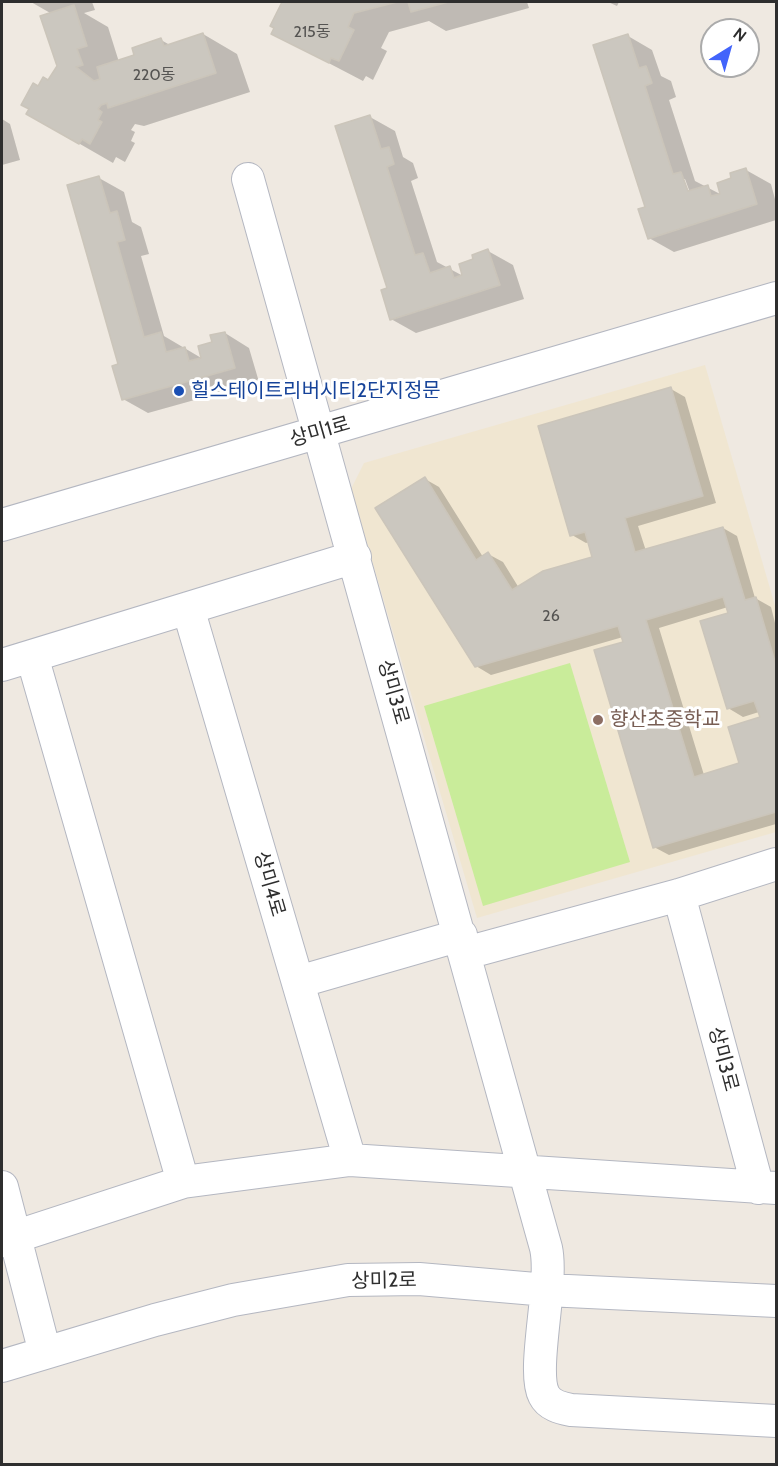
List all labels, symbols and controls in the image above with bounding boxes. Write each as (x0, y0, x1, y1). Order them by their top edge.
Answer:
north arrow (700, 18, 760, 78)
house number: 215동 (294, 22, 330, 42)
text: N (730, 24, 750, 46)
house number: 220동 (133, 65, 175, 85)
place label: 힐스테이트리버시티2단지정문 (191, 379, 441, 403)
marker: 힐스테이트리버시티2단지정문 (172, 384, 186, 398)
street label: 상미1로 (287, 412, 353, 452)
house number: 26 (542, 606, 560, 626)
street label: 상미3로 (372, 657, 414, 727)
place label: 향산초중학교 (610, 708, 720, 732)
marker: 향산초중학교 (591, 713, 605, 727)
street label: 상미4로 (248, 849, 290, 919)
street label: 상미3로 (703, 1024, 743, 1094)
street label: 상미2로 (351, 1268, 417, 1294)

